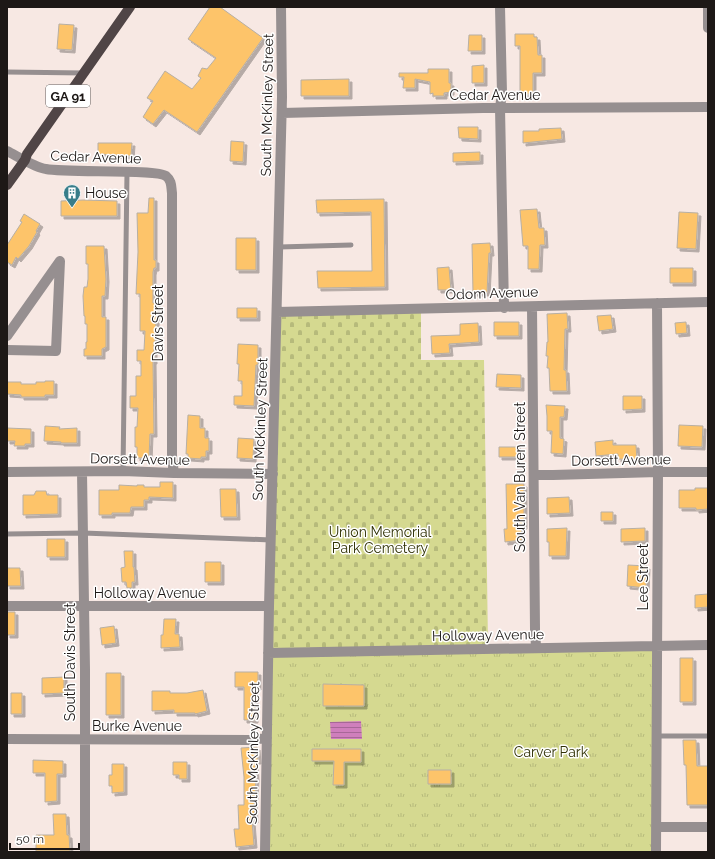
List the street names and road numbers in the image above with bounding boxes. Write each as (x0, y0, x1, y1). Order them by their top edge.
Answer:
street label: South McKinley Street (258, 33, 276, 177)
road number: GA 91 (46, 85, 90, 107)
street label: Cedar Avenue (449, 87, 541, 103)
street label: Cedar Avenue (50, 147, 142, 167)
street label: Odom Avenue (445, 283, 539, 303)
street label: Davis Street (150, 284, 166, 362)
street label: South McKinley Street (250, 357, 271, 501)
street label: South Van Buren Street (512, 402, 528, 552)
street label: Dorsett Avenue (90, 450, 190, 468)
street label: Dorsett Avenue (571, 451, 671, 469)
street label: Lee Street (635, 543, 651, 610)
street label: Holloway Avenue (94, 585, 206, 601)
street label: South Davis Street (62, 602, 78, 721)
street label: Holloway Avenue (432, 626, 544, 644)
street label: South McKinley Street (244, 681, 262, 825)
street label: Burke Avenue (92, 718, 182, 734)

